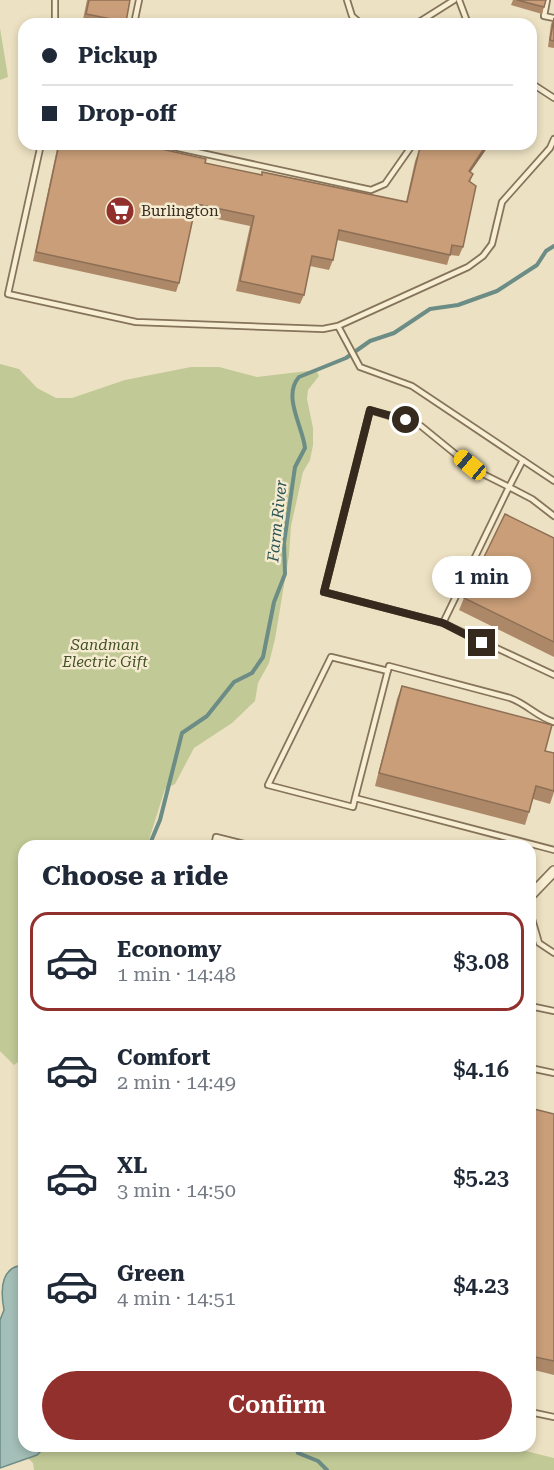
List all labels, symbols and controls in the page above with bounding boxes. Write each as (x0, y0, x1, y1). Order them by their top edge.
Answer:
text: Pickup (78, 43, 158, 68)
text: Drop-off (78, 101, 176, 126)
supermarket icon: Burlington (104, 195, 136, 227)
place label: Burlington (141, 202, 219, 220)
route start (392, 406, 419, 433)
car (450, 447, 490, 483)
water label: Farm River (263, 479, 291, 564)
callout: 1 min (432, 556, 532, 598)
text: 1 min (454, 565, 509, 589)
route end (468, 629, 495, 656)
park label: Sandman Electric Gift (61, 636, 148, 671)
text: Choose a ride (42, 860, 228, 892)
icon: car (45, 935, 99, 989)
text: Economy (117, 937, 221, 962)
text: $3.08 (453, 949, 509, 974)
text: 1 min · 14:48 (117, 962, 236, 986)
icon: car (45, 1043, 99, 1097)
text: Comfort (117, 1045, 210, 1070)
text: $4.16 (453, 1057, 509, 1082)
text: 2 min · 14:49 (117, 1070, 236, 1094)
icon: car (45, 1151, 99, 1205)
text: XL (117, 1153, 147, 1178)
text: $5.23 (453, 1165, 509, 1190)
text: 3 min · 14:50 (117, 1178, 236, 1202)
icon: car (45, 1259, 99, 1313)
text: Green (117, 1261, 185, 1286)
text: $4.23 (453, 1273, 509, 1298)
text: 4 min · 14:51 (117, 1286, 236, 1310)
button: Confirm (42, 1371, 512, 1440)

